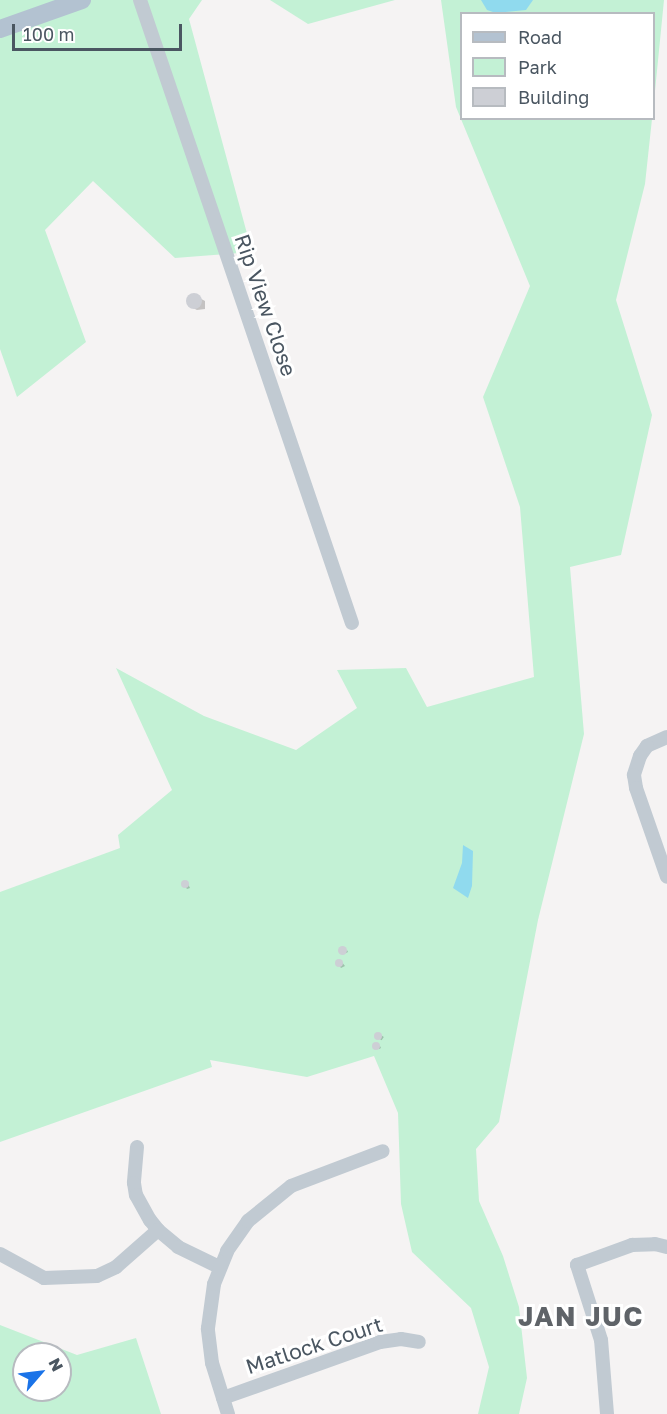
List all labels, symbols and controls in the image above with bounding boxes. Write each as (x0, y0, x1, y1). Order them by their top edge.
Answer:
scale bar (15, 12, 184, 50)
legend (460, 12, 655, 120)
text: 100 m (23, 23, 74, 45)
text: Road (518, 26, 562, 48)
text: Park (518, 56, 557, 78)
text: Building (518, 86, 589, 108)
street label: Rip View Close (230, 231, 302, 379)
district label: JAN JUC (518, 1301, 644, 1333)
street label: Matlock Court (242, 1311, 386, 1379)
north arrow (12, 1342, 72, 1402)
text: N (44, 1354, 68, 1375)

